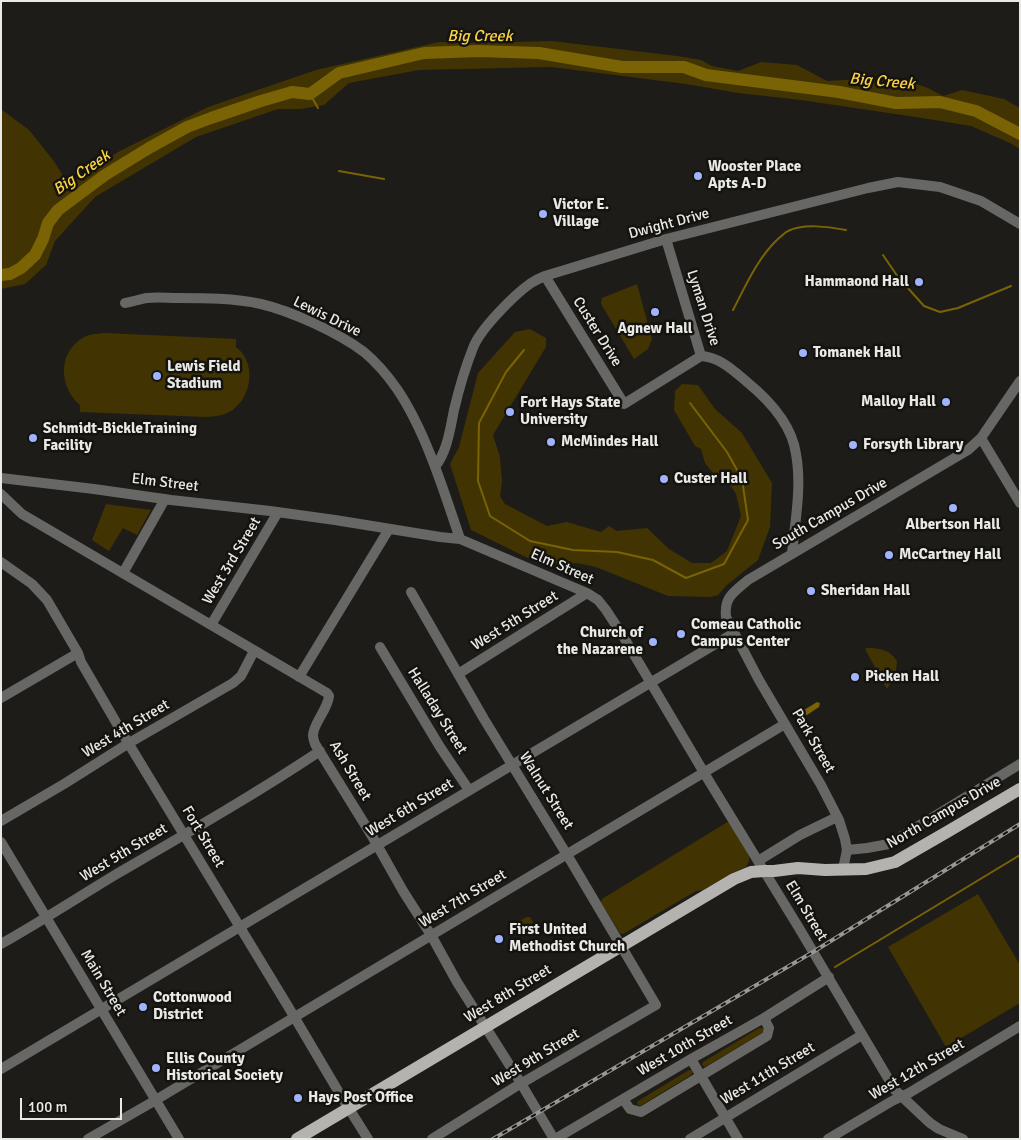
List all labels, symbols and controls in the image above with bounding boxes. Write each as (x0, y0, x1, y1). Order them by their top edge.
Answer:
water label: Big Creek (447, 27, 513, 47)
water label: Big Creek (849, 70, 915, 94)
water label: Big Creek (50, 146, 114, 200)
place label: Wooster Place Apts A-D (708, 158, 801, 193)
marker: Wooster Place Apts A-D (692, 170, 704, 182)
place label: Victor E. Village (553, 196, 609, 231)
street label: Dwight Drive (627, 205, 711, 243)
marker: Victor E. Village (537, 208, 549, 220)
street label: Lyman Drive (682, 268, 724, 348)
place label: Hammaond Hall (804, 273, 909, 291)
marker: Hammaond Hall (913, 276, 925, 288)
street label: Lewis Drive (290, 293, 364, 341)
street label: Custer Drive (569, 294, 625, 370)
marker: Agnew Hall (649, 306, 661, 318)
place label: Agnew Hall (618, 320, 692, 338)
place label: Tomanek Hall (813, 344, 901, 362)
marker: Tomanek Hall (797, 347, 809, 359)
place label: Lewis Field Stadium (167, 358, 241, 393)
marker: Lewis Field Stadium (151, 370, 163, 382)
place label: Malloy Hall (861, 393, 936, 411)
place label: Fort Hays State University (520, 394, 620, 429)
marker: Malloy Hall (940, 396, 952, 408)
marker: Fort Hays State University (504, 406, 516, 418)
place label: Schmidt-BickleTraining Facility (43, 420, 197, 455)
marker: Schmidt-BickleTraining Facility (27, 432, 39, 444)
place label: McMindes Hall (561, 433, 658, 451)
marker: McMindes Hall (545, 436, 557, 448)
place label: Forsyth Library (863, 436, 963, 454)
marker: Forsyth Library (847, 439, 859, 451)
street label: Elm Street (131, 470, 199, 496)
place label: Custer Hall (674, 470, 747, 488)
marker: Custer Hall (658, 473, 670, 485)
street label: South Campus Drive (770, 474, 890, 554)
marker: Albertson Hall (947, 502, 959, 514)
street label: West 3rd Street (199, 514, 265, 608)
place label: Albertson Hall (906, 516, 1000, 534)
street label: Elm Street (528, 545, 596, 589)
place label: McCartney Hall (899, 546, 1001, 564)
marker: McCartney Hall (883, 549, 895, 561)
place label: Sheridan Hall (821, 582, 910, 600)
marker: Sheridan Hall (805, 585, 817, 597)
street label: West 5th Street (468, 587, 562, 655)
place label: Comeau Catholic Campus Center (691, 616, 801, 651)
place label: Church of the Nazarene (557, 624, 643, 659)
marker: Comeau Catholic Campus Center (675, 628, 687, 640)
marker: Church of the Nazarene (647, 636, 659, 648)
street label: Halladay Street (403, 664, 471, 758)
place label: Picken Hall (865, 668, 939, 686)
marker: Picken Hall (849, 671, 861, 683)
street label: West 4th Street (79, 696, 173, 762)
street label: Park Street (787, 706, 839, 776)
street label: Ash Street (325, 738, 375, 804)
street label: Walnut Street (515, 749, 577, 833)
street label: North Campus Drive (884, 773, 1004, 853)
street label: West 6th Street (363, 775, 457, 841)
street label: Fort Street (178, 803, 228, 871)
street label: West 5th Street (77, 820, 171, 886)
street label: West 7th Street (416, 866, 510, 932)
street label: Elm Street (781, 878, 831, 944)
place label: First United Methodist Church (509, 921, 625, 956)
marker: First United Methodist Church (493, 933, 505, 945)
street label: Main Street (76, 946, 130, 1020)
street label: West 8th Street (461, 961, 555, 1027)
place label: Cottonwood District (153, 989, 232, 1024)
marker: Cottonwood District (137, 1001, 149, 1013)
street label: West 10th Street (634, 1012, 736, 1080)
street label: West 9th Street (489, 1025, 583, 1091)
street label: West 12th Street (866, 1036, 968, 1104)
street label: West 11th Street (718, 1039, 818, 1109)
place label: Ellis County Historical Society (166, 1050, 283, 1085)
marker: Ellis County Historical Society (150, 1062, 162, 1074)
scale bar (22, 1088, 125, 1120)
place label: Hays Post Office (308, 1089, 413, 1107)
marker: Hays Post Office (292, 1092, 304, 1104)
text: 100 m (28, 1098, 68, 1116)

